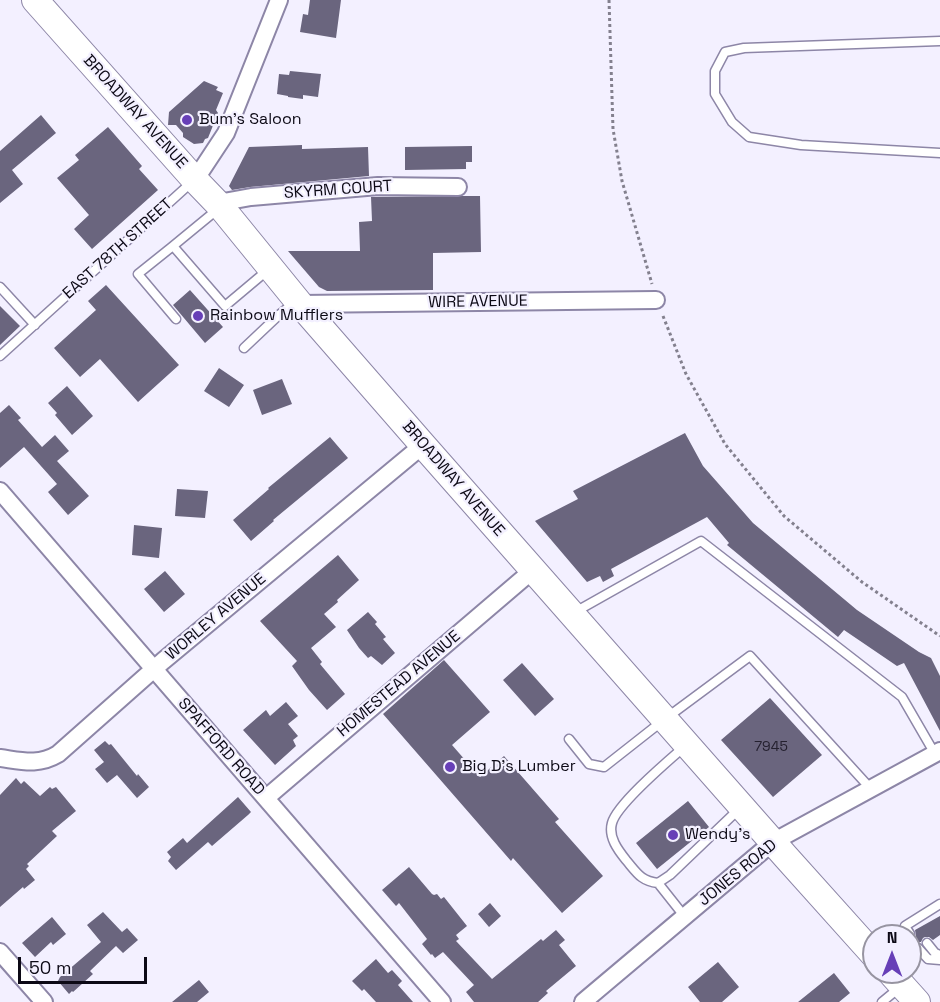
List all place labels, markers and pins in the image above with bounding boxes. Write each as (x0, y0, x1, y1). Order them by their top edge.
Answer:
place label: Bum's Saloon (199, 110, 302, 130)
marker: Bum's Saloon (180, 113, 194, 127)
place label: Rainbow Mufflers (210, 306, 343, 326)
marker: Rainbow Mufflers (191, 309, 205, 323)
place label: Big D's Lumber (462, 757, 576, 777)
marker: Big D's Lumber (443, 760, 457, 774)
place label: Wendy's (685, 825, 751, 845)
marker: Wendy's (666, 828, 680, 842)

